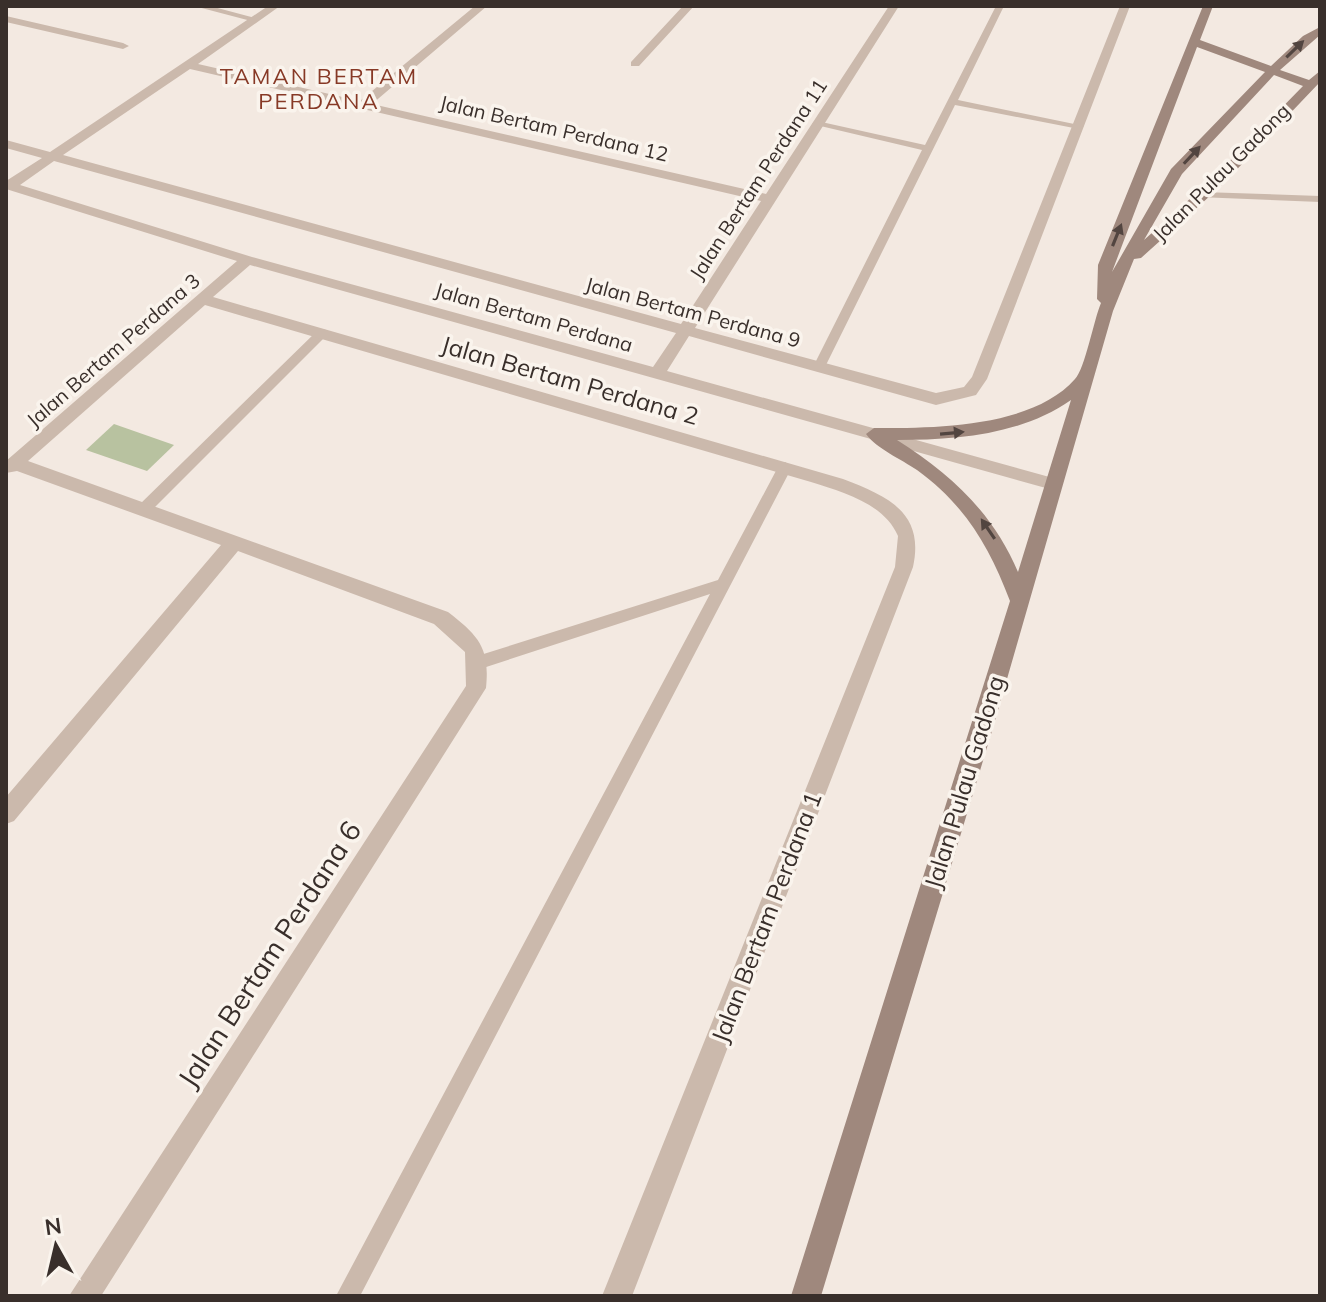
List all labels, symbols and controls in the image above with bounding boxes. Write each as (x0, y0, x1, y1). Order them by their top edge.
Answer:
one-way arrow (1285, 40, 1304, 59)
district label: TAMAN BERTAM PERDANA (220, 62, 418, 115)
street label: Jalan Bertam Perdana 11 (684, 74, 832, 284)
street label: Jalan Bertam Perdana 12 (437, 90, 671, 166)
street label: Jalan Pulau Gadong (1147, 98, 1295, 246)
one-way arrow (1183, 146, 1201, 165)
one-way arrow (1111, 223, 1124, 247)
street label: Jalan Bertam Perdana 3 (21, 268, 205, 432)
street label: Jalan Bertam Perdana 9 (583, 271, 803, 353)
street label: Jalan Bertam Perdana (432, 277, 636, 357)
street label: Jalan Bertam Perdana 2 (438, 329, 702, 431)
one-way arrow (940, 426, 965, 439)
one-way arrow (981, 518, 996, 540)
street label: Jalan Pulau Gadong (917, 672, 1011, 892)
street label: Jalan Bertam Perdana 1 (704, 787, 828, 1047)
street label: Jalan Bertam Perdana 6 (170, 814, 368, 1094)
north arrow (16, 1206, 96, 1286)
text: N (43, 1211, 63, 1241)

